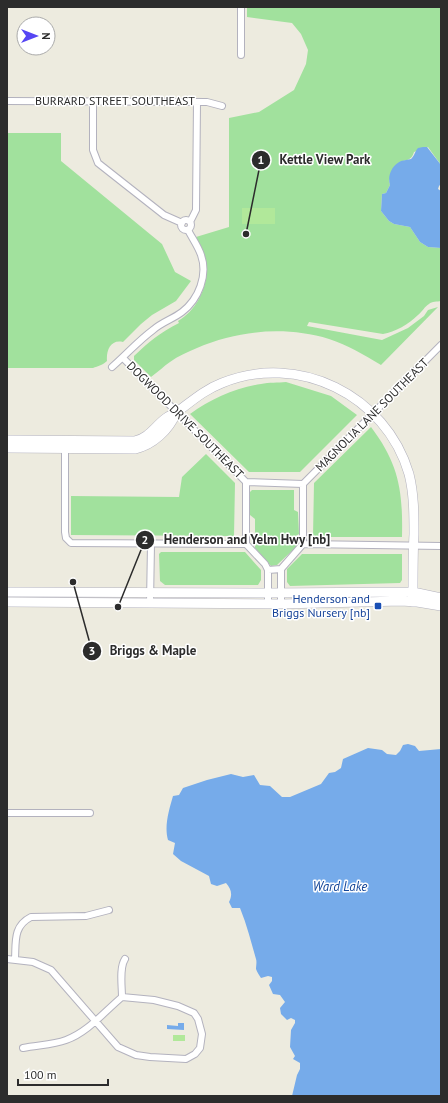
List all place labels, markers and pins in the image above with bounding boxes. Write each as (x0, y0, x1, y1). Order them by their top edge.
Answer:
callout: Kettle View Park (251, 147, 379, 172)
callout: Henderson and Yelm Hwy [nb] (135, 527, 339, 552)
place label: Henderson and Briggs Nursery [nb] (272, 591, 370, 620)
marker: Henderson and Briggs Nursery [nb] (373, 601, 383, 611)
callout: Briggs & Maple (82, 638, 204, 663)

